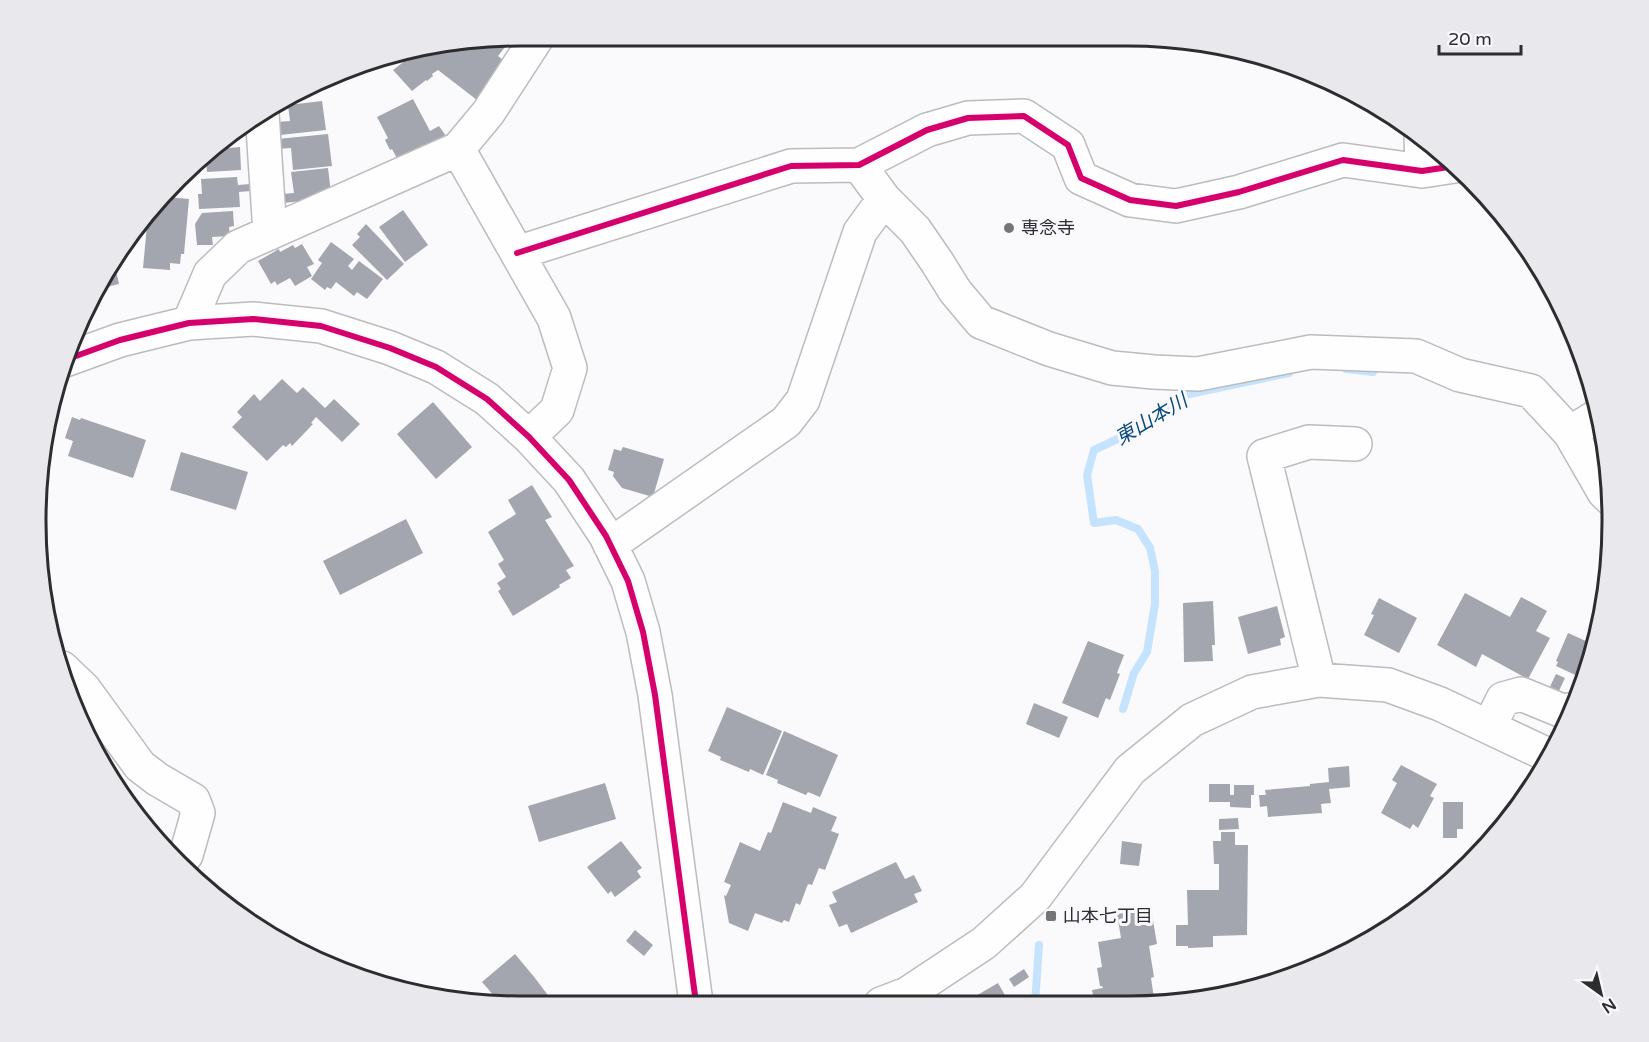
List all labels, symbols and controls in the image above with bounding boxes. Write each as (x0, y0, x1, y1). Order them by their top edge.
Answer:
scale bar (1439, 18, 1522, 56)
text: 20 m (1448, 28, 1492, 50)
place label: 専念寺 (1021, 217, 1075, 239)
marker: 専念寺 (1002, 221, 1016, 235)
water label: 東山本川 (1111, 388, 1194, 451)
place label: 山本七丁目 (1063, 905, 1153, 927)
marker: 山本七丁目 (1044, 909, 1058, 923)
north arrow (1571, 964, 1631, 1024)
text: N (1598, 994, 1620, 1017)

